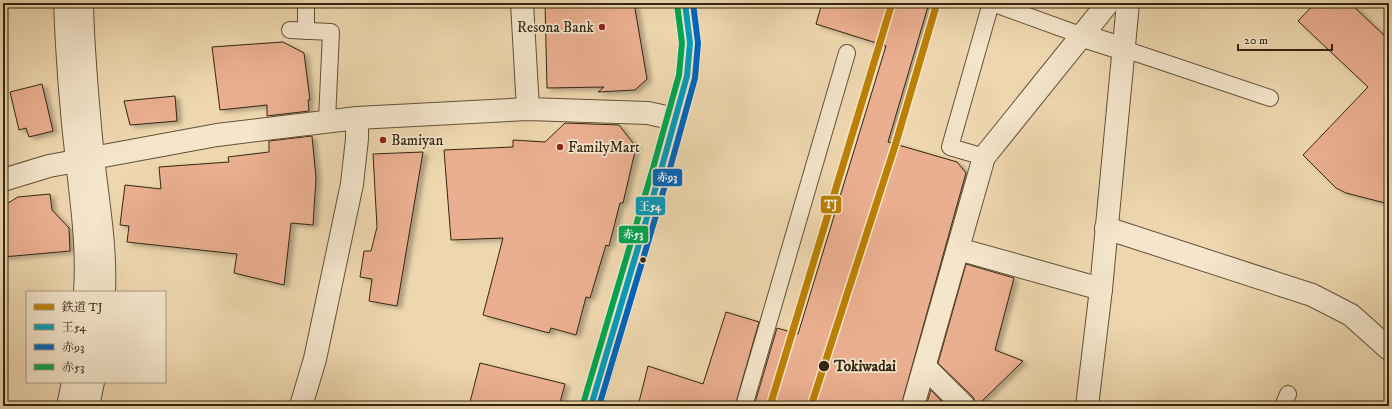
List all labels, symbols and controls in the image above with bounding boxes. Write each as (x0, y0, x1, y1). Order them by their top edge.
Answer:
place label: Resona Bank (517, 18, 595, 37)
marker: Resona Bank (597, 22, 607, 32)
scale bar (1238, 26, 1332, 52)
text: 20 m (1244, 33, 1268, 48)
place label: Bamiyan (391, 131, 443, 150)
marker: Bamiyan (378, 135, 388, 145)
place label: FamilyMart (568, 138, 640, 157)
marker: FamilyMart (555, 142, 565, 152)
line badge: 赤93 (652, 168, 683, 187)
text: 赤93 (657, 171, 677, 185)
line badge: TJ (820, 195, 842, 214)
line badge: 王54 (635, 196, 666, 216)
text: TJ (824, 198, 838, 212)
text: 王54 (639, 200, 662, 214)
line badge: 赤53 (618, 225, 649, 244)
text: 赤53 (623, 228, 643, 242)
unlabelled marker (638, 255, 648, 265)
legend (26, 291, 166, 383)
text: 鉄道 TJ (61, 300, 103, 315)
text: 王54 (62, 320, 87, 335)
text: 赤93 (62, 340, 84, 355)
place label: Tokiwadai (833, 357, 896, 376)
marker: Tokiwadai (817, 359, 831, 373)
text: 赤53 (62, 360, 84, 375)

